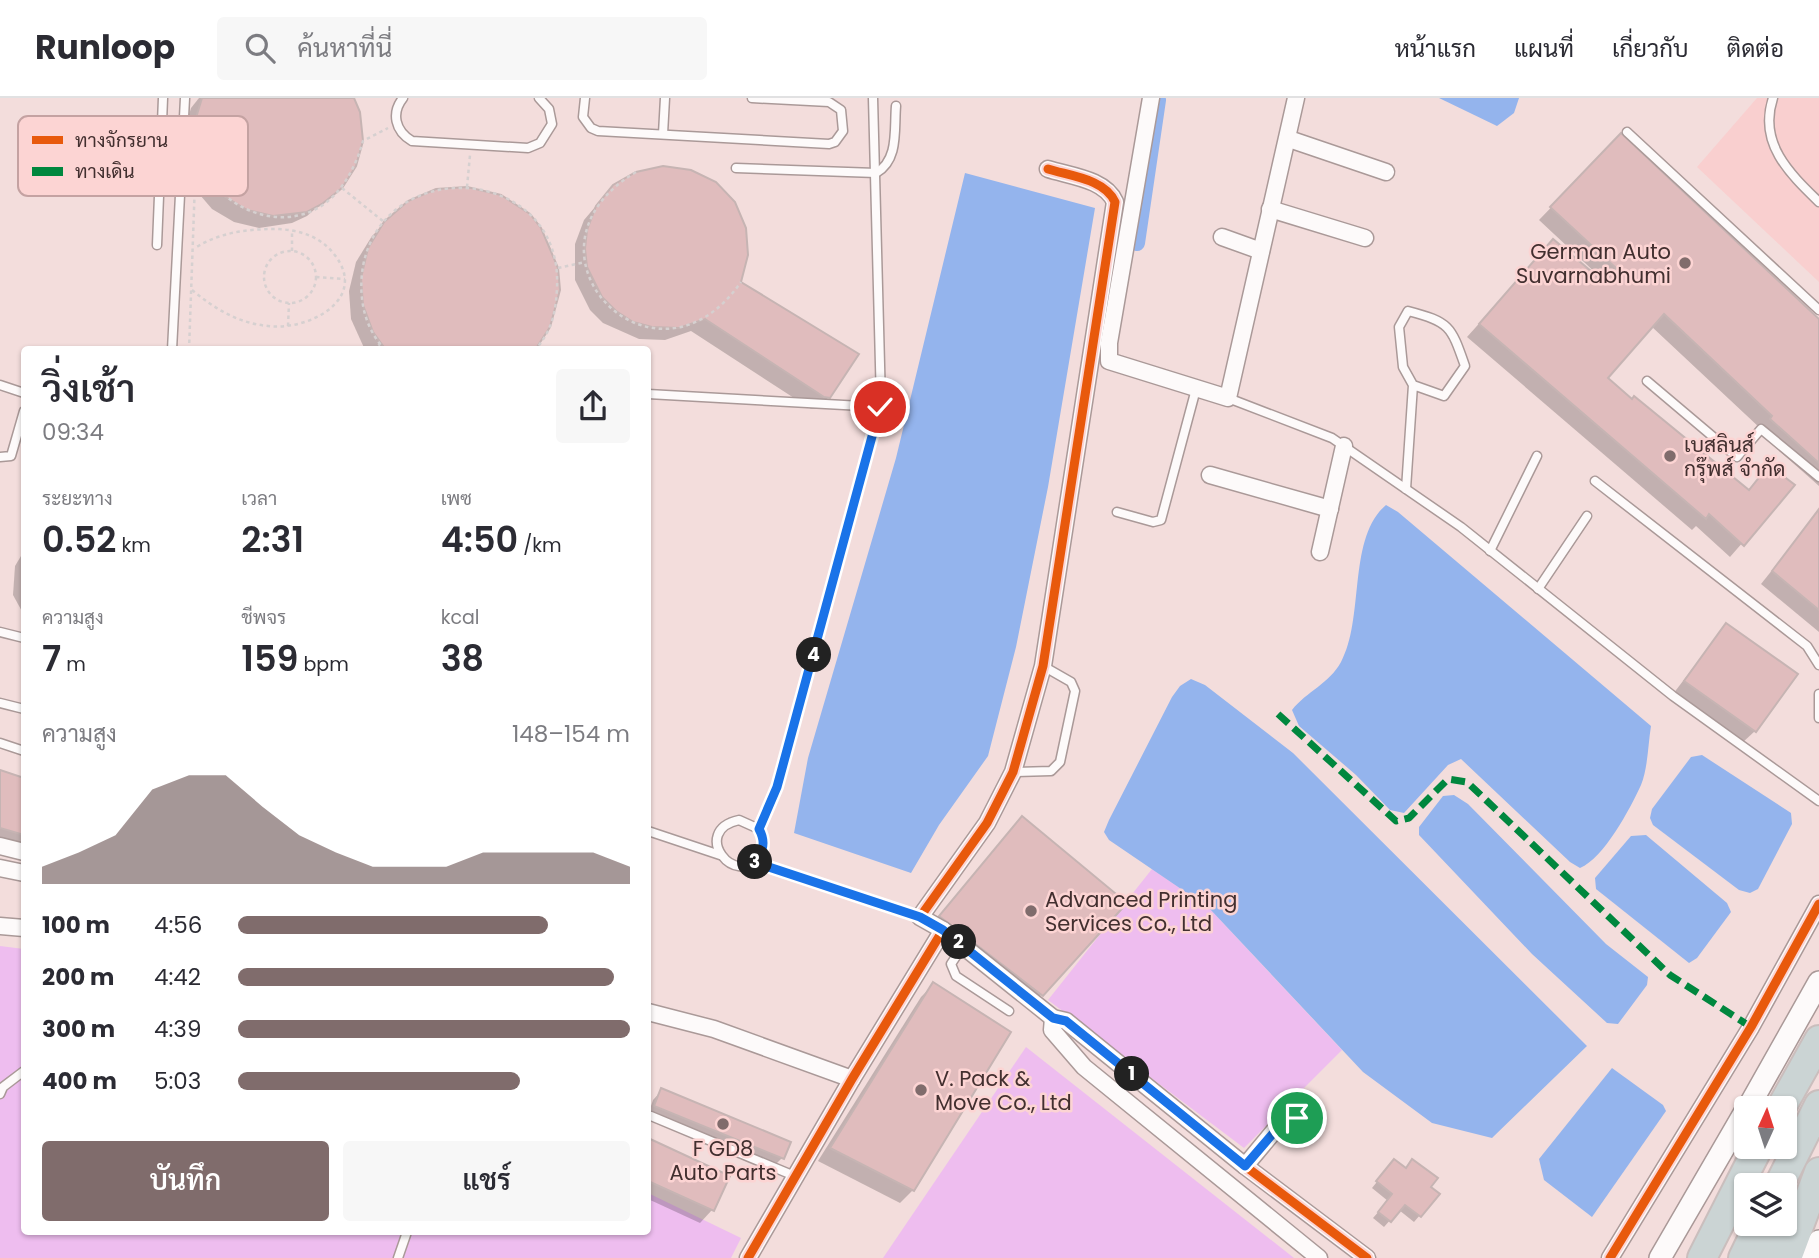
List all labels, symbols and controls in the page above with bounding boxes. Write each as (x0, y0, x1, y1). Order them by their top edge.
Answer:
search box (217, 17, 707, 80)
text: Runloop (35, 24, 175, 71)
icon: search (241, 29, 279, 67)
text: ค้นหาที่นี่ (297, 30, 392, 66)
text: หน้าแรก (1395, 32, 1476, 65)
text: แผนที่ (1514, 32, 1574, 65)
text: เกี่ยวกับ (1612, 32, 1689, 65)
text: ติดต่อ (1727, 32, 1784, 65)
legend (18, 116, 248, 196)
text: ทางจักรยาน (75, 127, 168, 154)
text: ทางเดิน (75, 158, 135, 185)
place label: German Auto Suvarnabhumi (1516, 237, 1671, 290)
marker: German Auto Suvarnabhumi (1677, 255, 1693, 271)
text: วิ่งเช้า (42, 362, 135, 415)
button: share (556, 369, 630, 443)
pin (850, 377, 910, 437)
icon: check (861, 388, 899, 426)
text: 09:34 (42, 416, 104, 448)
place label: เบสลินส์ กรุ๊พส์ จำกัด (1684, 430, 1786, 483)
marker: เบสลินส์ กรุ๊พส์ จำกัด (1662, 448, 1678, 464)
text: ระยะทาง (42, 485, 113, 512)
text: เวลา (241, 485, 277, 512)
text: เพซ (441, 485, 472, 512)
text: 0.52 (42, 515, 116, 564)
text: 2:31 (241, 515, 304, 564)
text: 4:50 (441, 515, 518, 564)
text: km (116, 532, 151, 559)
text: /km (518, 532, 562, 559)
text: ความสูง (42, 604, 104, 631)
text: ชีพจร (241, 604, 286, 631)
text: kcal (441, 604, 480, 631)
text: 7 (42, 634, 61, 683)
text: 159 (241, 634, 298, 683)
text: 38 (441, 634, 484, 683)
pin: 4 (796, 638, 832, 672)
text: 4 (807, 641, 820, 668)
text: m (61, 651, 86, 678)
text: bpm (298, 651, 349, 678)
text: ความสูง (42, 718, 117, 750)
text: 148–154 m (512, 718, 630, 750)
pin: 3 (738, 844, 772, 880)
text: 3 (749, 848, 760, 875)
place label: Advanced Printing Services Co., Ltd (1045, 885, 1237, 938)
marker: Advanced Printing Services Co., Ltd (1023, 903, 1039, 919)
text: 100 m (42, 909, 110, 941)
text: 4:56 (154, 909, 202, 941)
pin: 2 (942, 924, 976, 960)
text: 2 (953, 928, 964, 955)
text: 200 m (42, 961, 114, 993)
text: 4:42 (154, 961, 201, 993)
text: 300 m (42, 1013, 115, 1045)
text: 4:39 (154, 1013, 201, 1045)
pin: 1 (1114, 1056, 1150, 1091)
text: 1 (1128, 1060, 1135, 1087)
place label: V. Pack & Move Co., Ltd (935, 1064, 1072, 1117)
text: 400 m (42, 1065, 117, 1097)
text: 5:03 (154, 1065, 201, 1097)
marker: V. Pack & Move Co., Ltd (913, 1082, 929, 1098)
pin (1267, 1088, 1327, 1148)
north arrow (1734, 1096, 1797, 1158)
map controls (1734, 1096, 1797, 1236)
icon: arrive (1278, 1099, 1316, 1137)
marker: F GD8 Auto Parts (715, 1116, 731, 1132)
place label: F GD8 Auto Parts (669, 1134, 777, 1187)
button: บันทึก (42, 1141, 329, 1221)
button: แชร์ (343, 1141, 630, 1221)
button: layers (1734, 1173, 1797, 1236)

